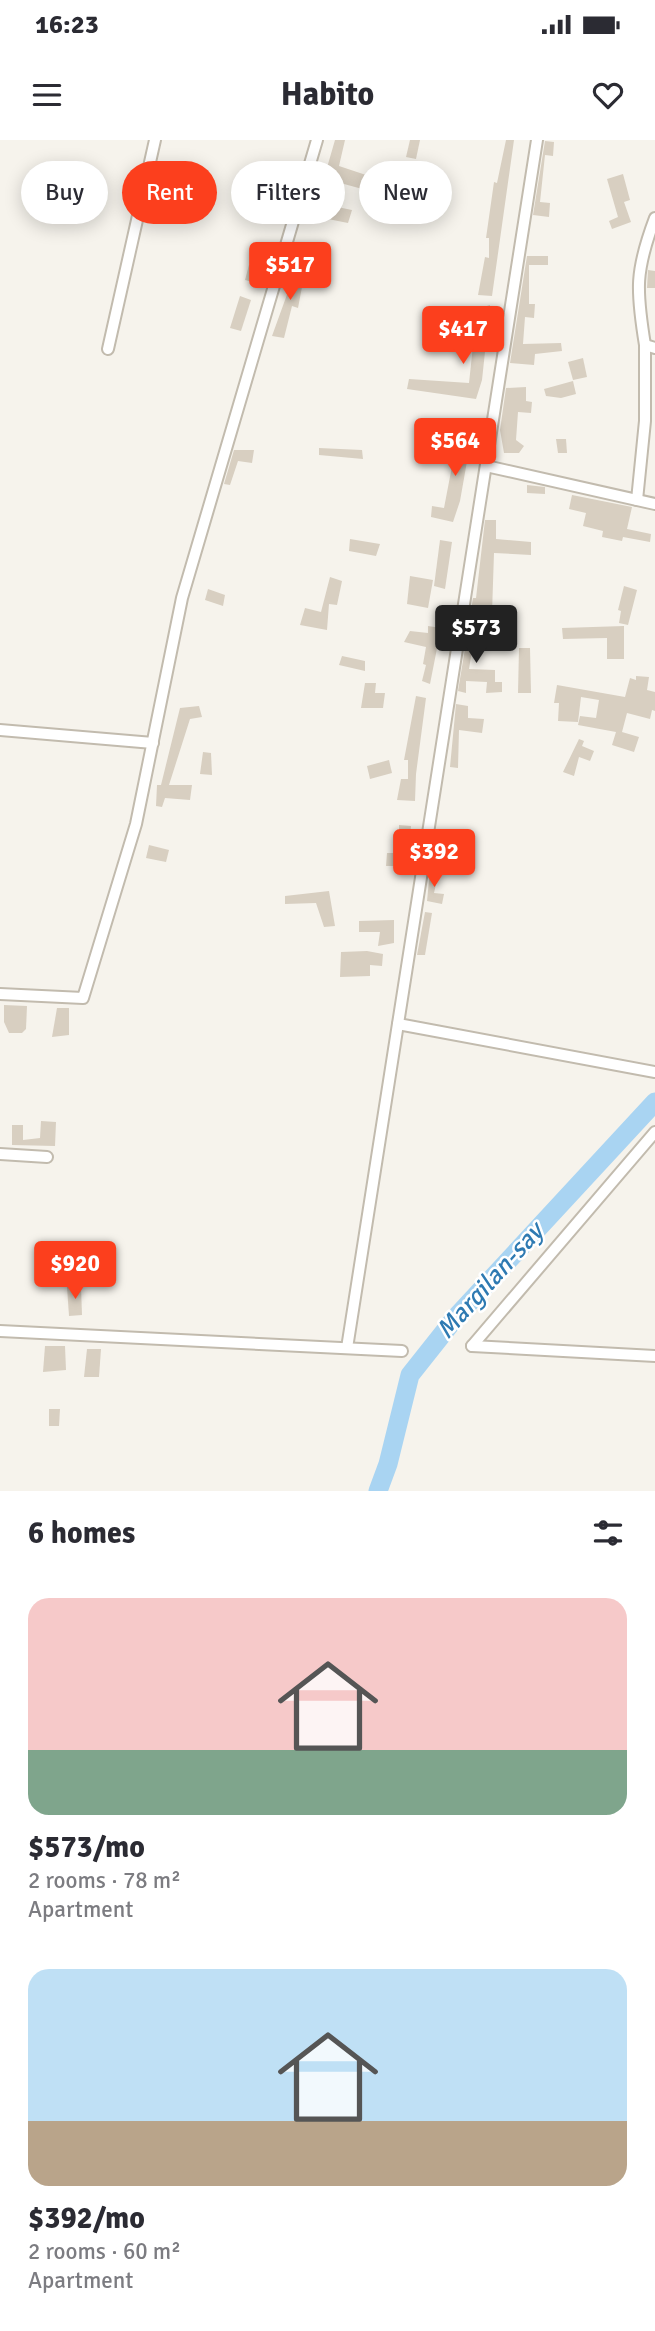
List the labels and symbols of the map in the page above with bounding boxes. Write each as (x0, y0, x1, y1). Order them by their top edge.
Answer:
pin: $517 (249, 242, 331, 302)
pin: $417 (422, 306, 504, 366)
pin: $564 (414, 418, 496, 478)
pin: $573 (435, 606, 517, 665)
pin: $392 (393, 830, 475, 889)
water label: Margilan-say (430, 1214, 552, 1345)
pin: $920 (34, 1242, 116, 1301)

